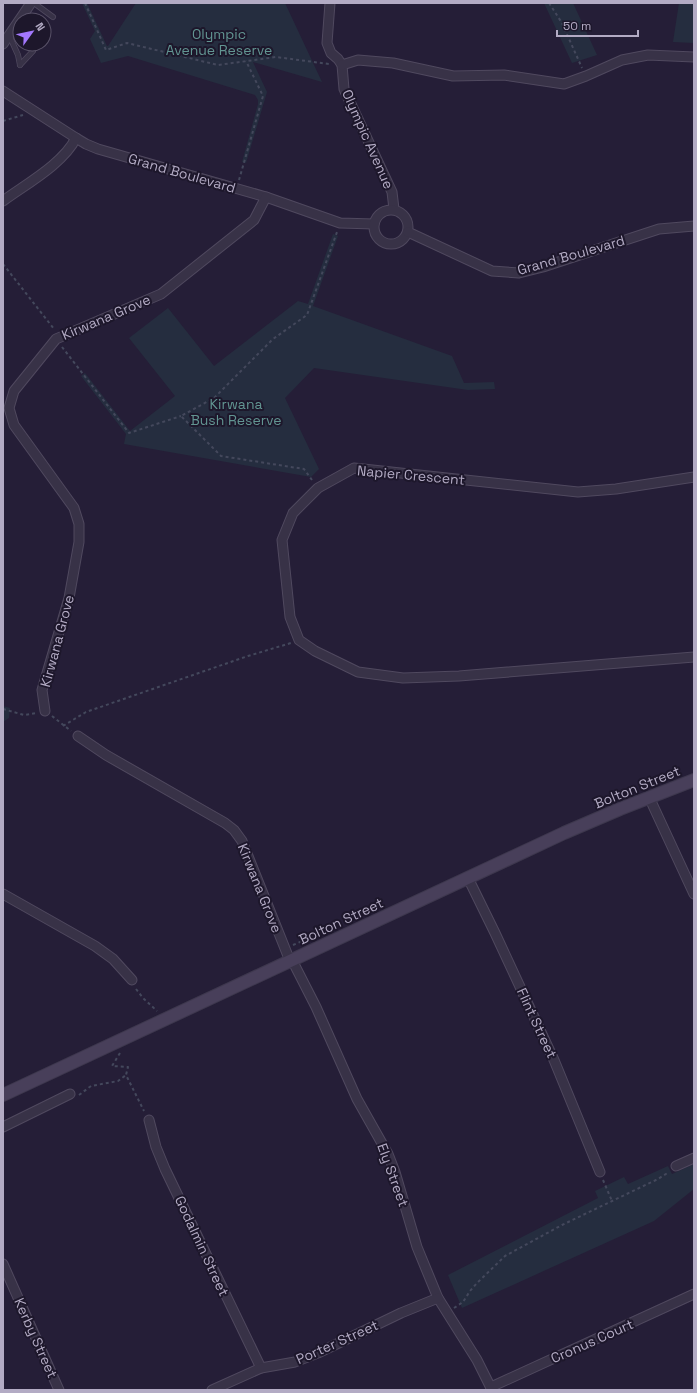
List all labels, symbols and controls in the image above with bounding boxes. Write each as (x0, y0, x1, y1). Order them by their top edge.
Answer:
north arrow (12, 12, 52, 52)
scale bar (557, 12, 638, 38)
text: 50 m (563, 18, 591, 34)
text: N (33, 20, 48, 33)
park label: Olympic Avenue Reserve (166, 25, 272, 59)
street label: Olympic Avenue (338, 86, 398, 192)
street label: Grand Boulevard (126, 149, 238, 197)
street label: Grand Boulevard (515, 231, 627, 279)
street label: Kirwana Grove (59, 290, 153, 344)
park label: Kirwana Bush Reserve (191, 395, 282, 429)
street label: Napier Crescent (356, 461, 466, 489)
street label: Kirwana Grove (36, 593, 78, 689)
street label: Bolton Street (591, 762, 683, 812)
street label: Kirwana Grove (234, 841, 286, 935)
street label: Bolton Street (296, 894, 386, 948)
street label: Flint Street (513, 985, 561, 1061)
street label: Ely Street (373, 1141, 413, 1209)
street label: Godalmin Street (171, 1193, 233, 1299)
street label: Kerby Street (10, 1295, 62, 1381)
street label: Cronus Court (548, 1315, 636, 1367)
street label: Porter Street (293, 1316, 381, 1368)

